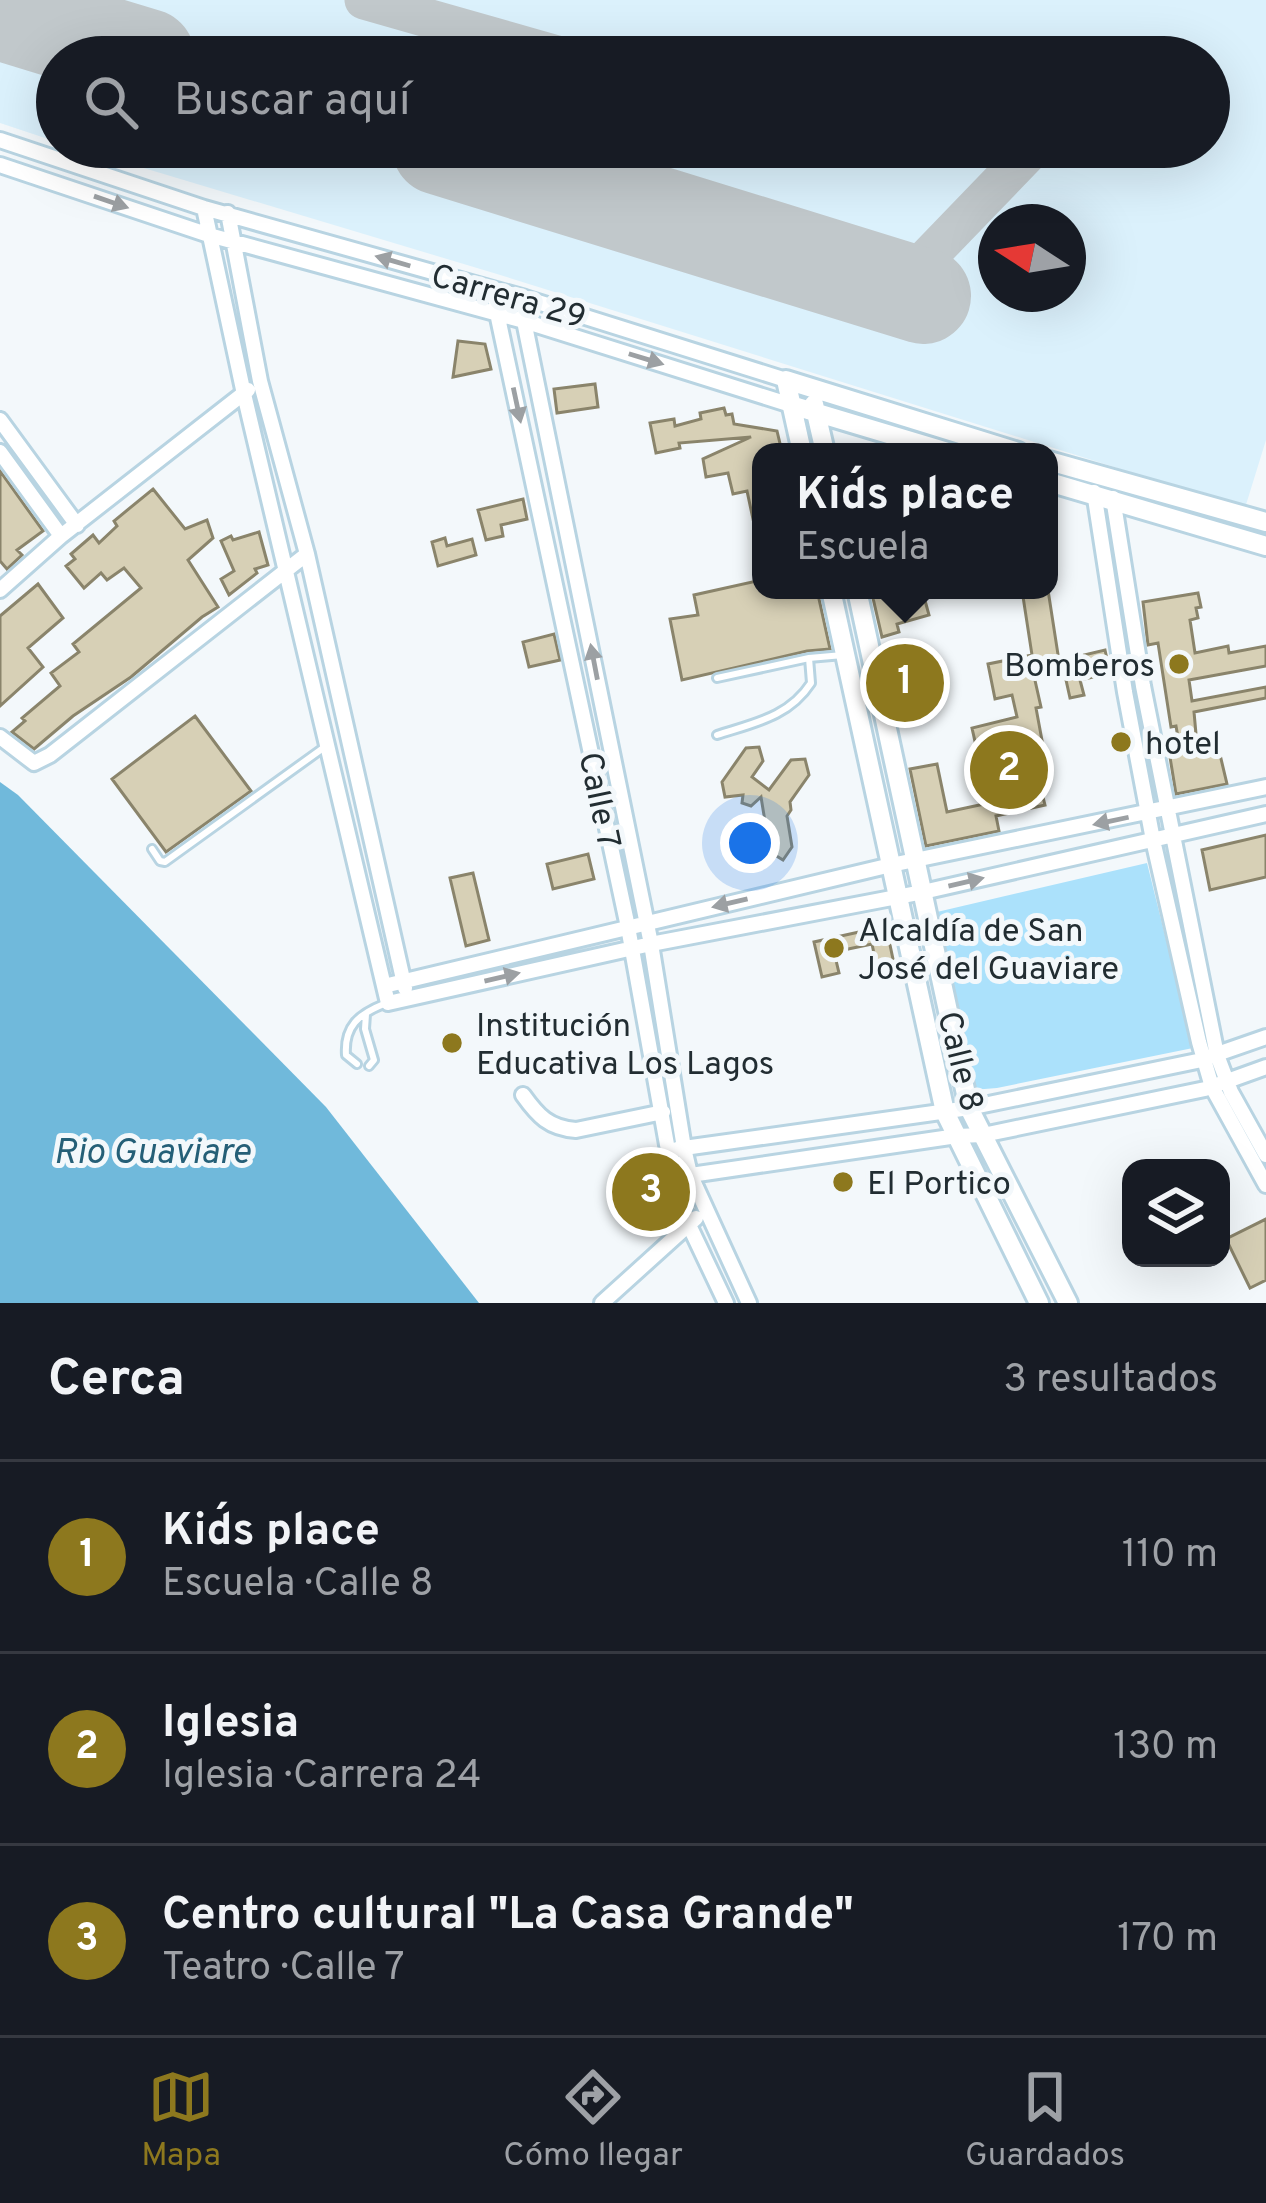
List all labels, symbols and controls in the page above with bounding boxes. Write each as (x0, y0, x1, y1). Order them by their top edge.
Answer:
search box (36, 36, 1230, 168)
icon: search (78, 69, 144, 135)
text: Buscar aquí (174, 74, 410, 131)
one-way arrow (93, 194, 130, 213)
north arrow (978, 204, 1086, 312)
one-way arrow (374, 251, 411, 269)
street label: Carrera 29 (426, 257, 590, 341)
one-way arrow (628, 351, 665, 370)
one-way arrow (509, 387, 528, 425)
popup (752, 443, 1058, 599)
text: Kid´s place (796, 468, 1014, 525)
text: Escuela (796, 525, 929, 574)
pin: 1 (866, 638, 944, 728)
one-way arrow (584, 643, 603, 680)
place label: Bomberos (1004, 647, 1155, 689)
marker: Bomberos (1166, 651, 1192, 677)
pin: 2 (970, 725, 1048, 815)
place label: hotel (1145, 725, 1221, 767)
marker: hotel (1108, 729, 1134, 755)
street label: Calle 7 (566, 749, 628, 853)
one-way arrow (1091, 812, 1129, 831)
your location (720, 813, 780, 873)
one-way arrow (948, 872, 986, 891)
one-way arrow (710, 895, 748, 914)
place label: Alcaldía de San José del Guaviare (858, 912, 1119, 992)
marker: Alcaldía de San José del Guaviare (821, 935, 847, 961)
one-way arrow (483, 967, 521, 986)
place label: Institución Educativa Los Lagos (476, 1007, 774, 1087)
street label: Calle 8 (925, 1008, 991, 1116)
marker: Institución Educativa Los Lagos (439, 1030, 465, 1056)
water label: Rio Guaviare (54, 1131, 251, 1177)
pin: 3 (612, 1147, 690, 1237)
map controls (1122, 1159, 1230, 1267)
button: layers (1122, 1159, 1230, 1267)
place label: El Portico (867, 1165, 1011, 1207)
marker: El Portico (830, 1169, 856, 1195)
text: Cerca (48, 1349, 185, 1414)
text: 3 resultados (1003, 1357, 1218, 1406)
text: Kid´s place (162, 1504, 380, 1561)
text: 1 (79, 1532, 95, 1581)
text: 110 m (1122, 1532, 1218, 1581)
text: Escuela · Calle 8 (162, 1561, 434, 1610)
text: Iglesia (162, 1696, 299, 1753)
text: 2 (75, 1724, 99, 1773)
text: 130 m (1113, 1724, 1218, 1773)
text: Iglesia · Carrera 24 (162, 1753, 482, 1802)
text: Centro cultural "La Casa Grande" (162, 1888, 854, 1945)
text: 3 (75, 1916, 99, 1965)
text: 170 m (1117, 1916, 1218, 1965)
text: Teatro · Calle 7 (162, 1945, 405, 1994)
tab: Mapa (141, 2064, 221, 2178)
tab: Cómo llegar (503, 2064, 683, 2178)
tab: Guardados (965, 2064, 1125, 2178)

